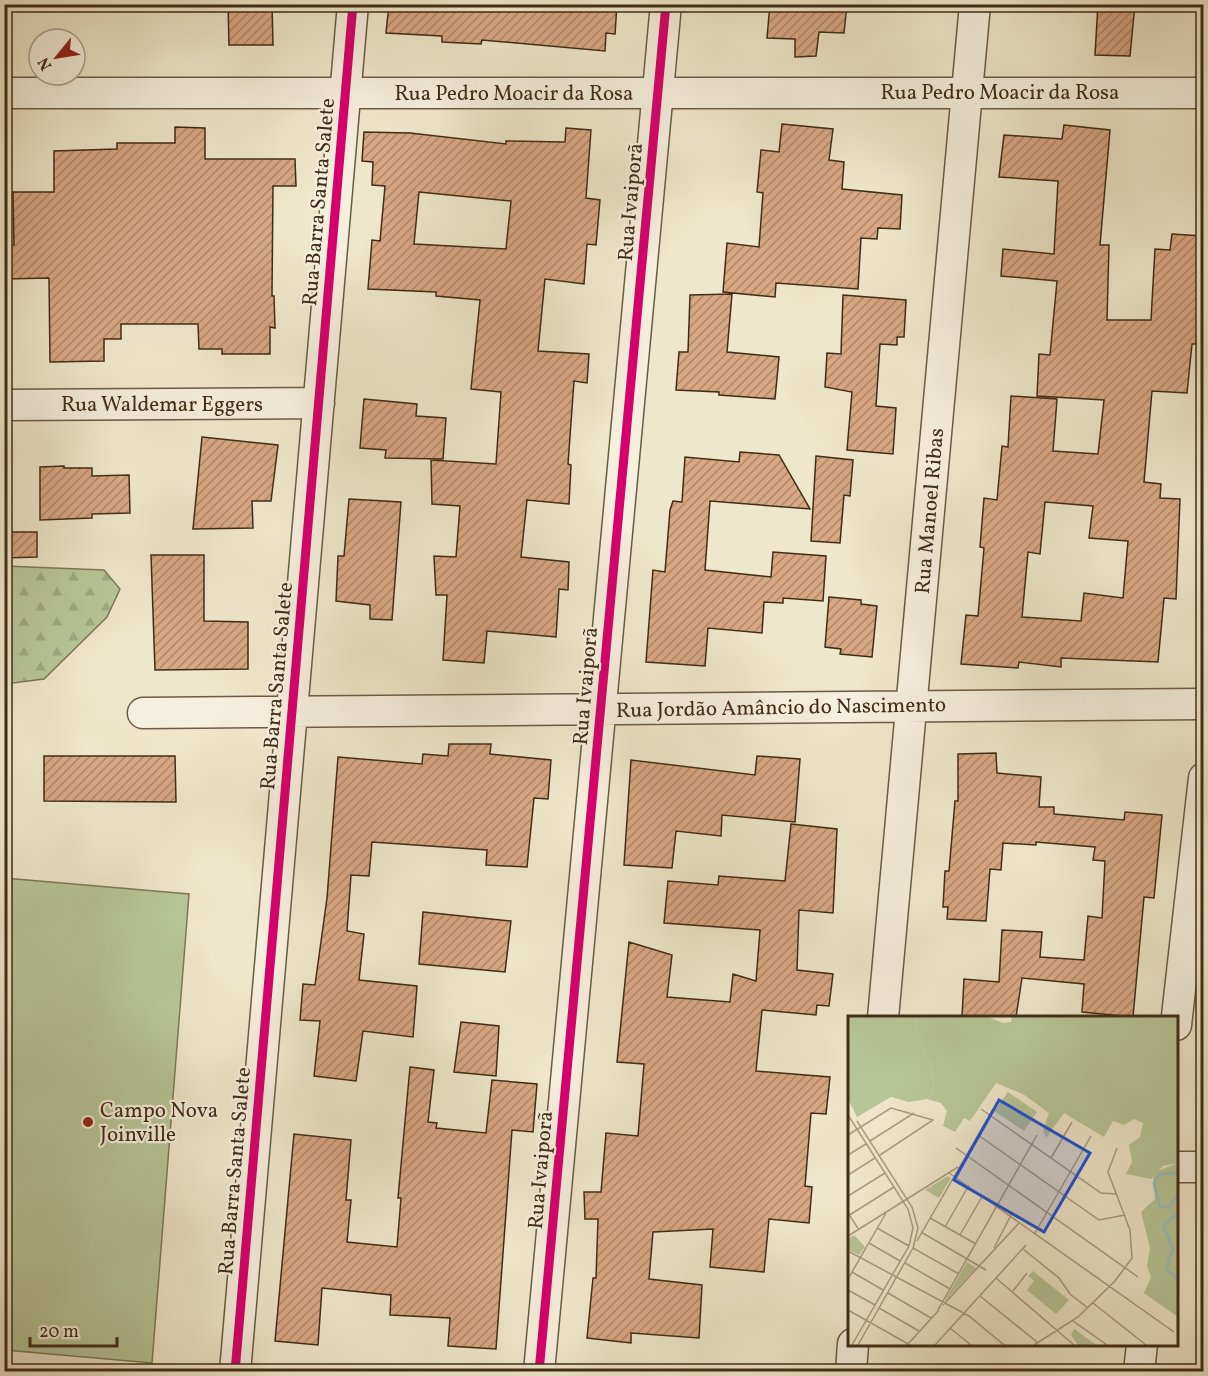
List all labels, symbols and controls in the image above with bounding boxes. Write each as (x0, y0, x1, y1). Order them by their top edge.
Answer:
north arrow (27, 27, 87, 87)
text: N (33, 53, 58, 74)
street label: Rua Pedro Moacir da Rosa (880, 79, 1120, 108)
street label: Rua Pedro Moacir da Rosa (394, 80, 634, 109)
street label: Rua Barra Santa Salete (296, 97, 343, 307)
street label: Rua Ivaiporã (612, 142, 651, 262)
street label: Rua Waldemar Eggers (61, 391, 263, 420)
street label: Rua Manoel Ribas (909, 427, 952, 595)
street label: Rua Barra Santa Salete (254, 581, 301, 791)
street label: Rua Ivaiporã (567, 626, 606, 746)
street label: Rua Jordão Amâncio do Nascimento (616, 691, 946, 726)
inset map (848, 1016, 1178, 1346)
street label: Rua Barra Santa Salete (212, 1066, 259, 1276)
place label: Campo Nova Joinville (100, 1097, 218, 1150)
street label: Rua Ivaiporã (522, 1110, 561, 1230)
marker: Campo Nova Joinville (81, 1115, 95, 1129)
scale bar (30, 1310, 117, 1348)
text: 20 m (39, 1320, 79, 1345)

